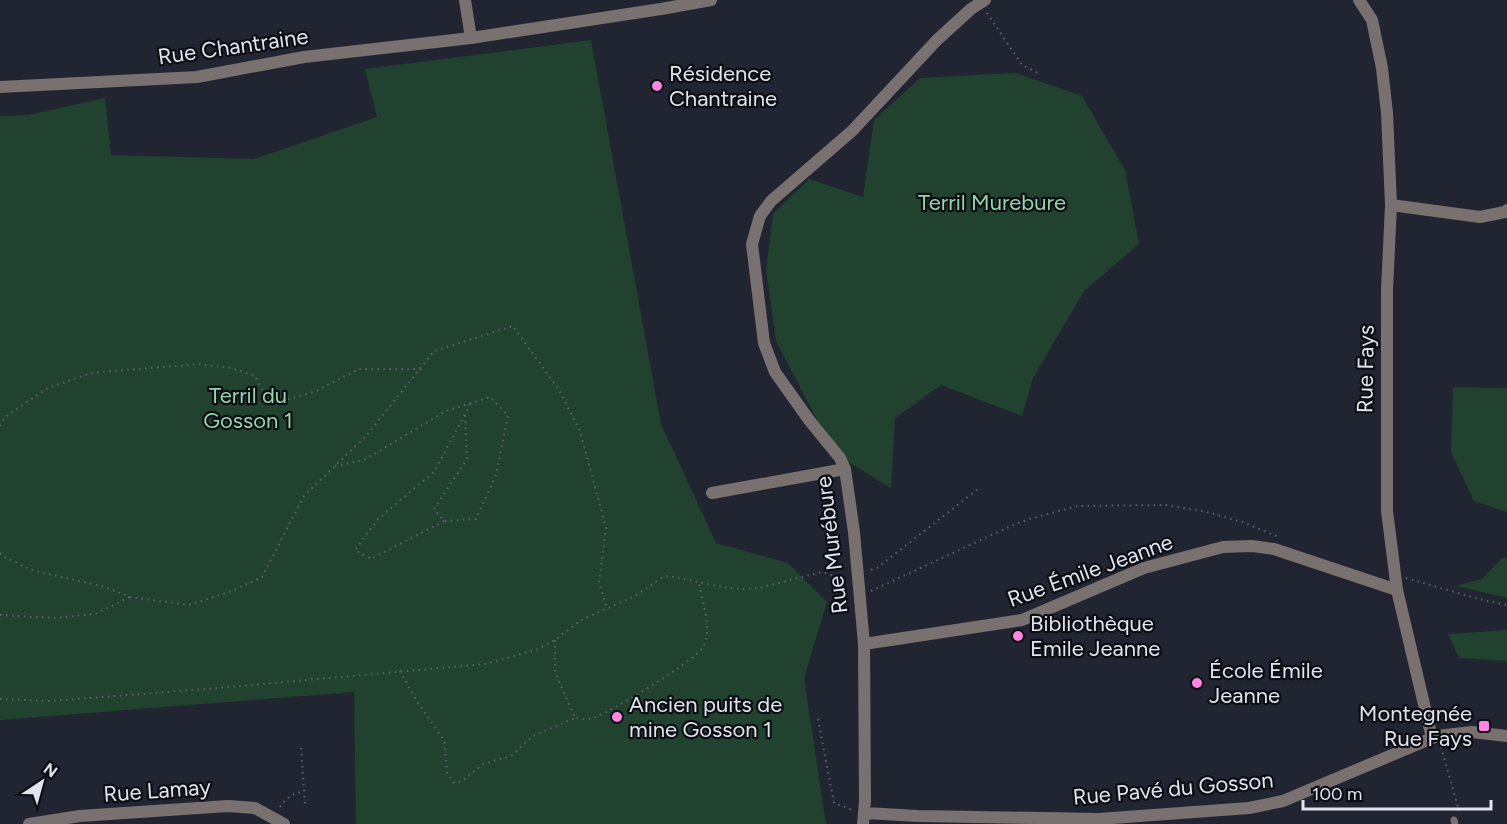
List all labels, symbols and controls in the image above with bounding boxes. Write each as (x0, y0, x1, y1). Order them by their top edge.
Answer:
street label: Rue Chantraine (156, 23, 310, 70)
place label: Résidence Chantraine (669, 60, 777, 112)
marker: Résidence Chantraine (650, 79, 664, 93)
park label: Terril Murebure (918, 189, 1066, 216)
street label: Rue Fays (1351, 325, 1380, 413)
park label: Terril du Gosson 1 (203, 382, 293, 434)
street label: Rue Murébure (810, 475, 853, 615)
street label: Rue Émile Jeanne (1004, 528, 1176, 613)
place label: Bibliothèque Emile Jeanne (1030, 610, 1160, 662)
marker: Bibliothèque Emile Jeanne (1011, 629, 1025, 643)
place label: École Émile Jeanne (1209, 657, 1323, 709)
marker: École Émile Jeanne (1190, 676, 1204, 690)
place label: Ancien puits de mine Gosson 1 (629, 691, 782, 743)
place label: Montegnée Rue Fays (1359, 700, 1472, 752)
marker: Ancien puits de mine Gosson 1 (610, 710, 624, 724)
marker: Montegnée Rue Fays (1477, 719, 1491, 733)
north arrow (12, 752, 72, 812)
text: N (40, 759, 61, 782)
street label: Rue Pavé du Gosson (1072, 766, 1275, 811)
street label: Rue Lamay (102, 773, 212, 808)
scale bar (1303, 773, 1490, 811)
text: 100 m (1312, 783, 1362, 805)

